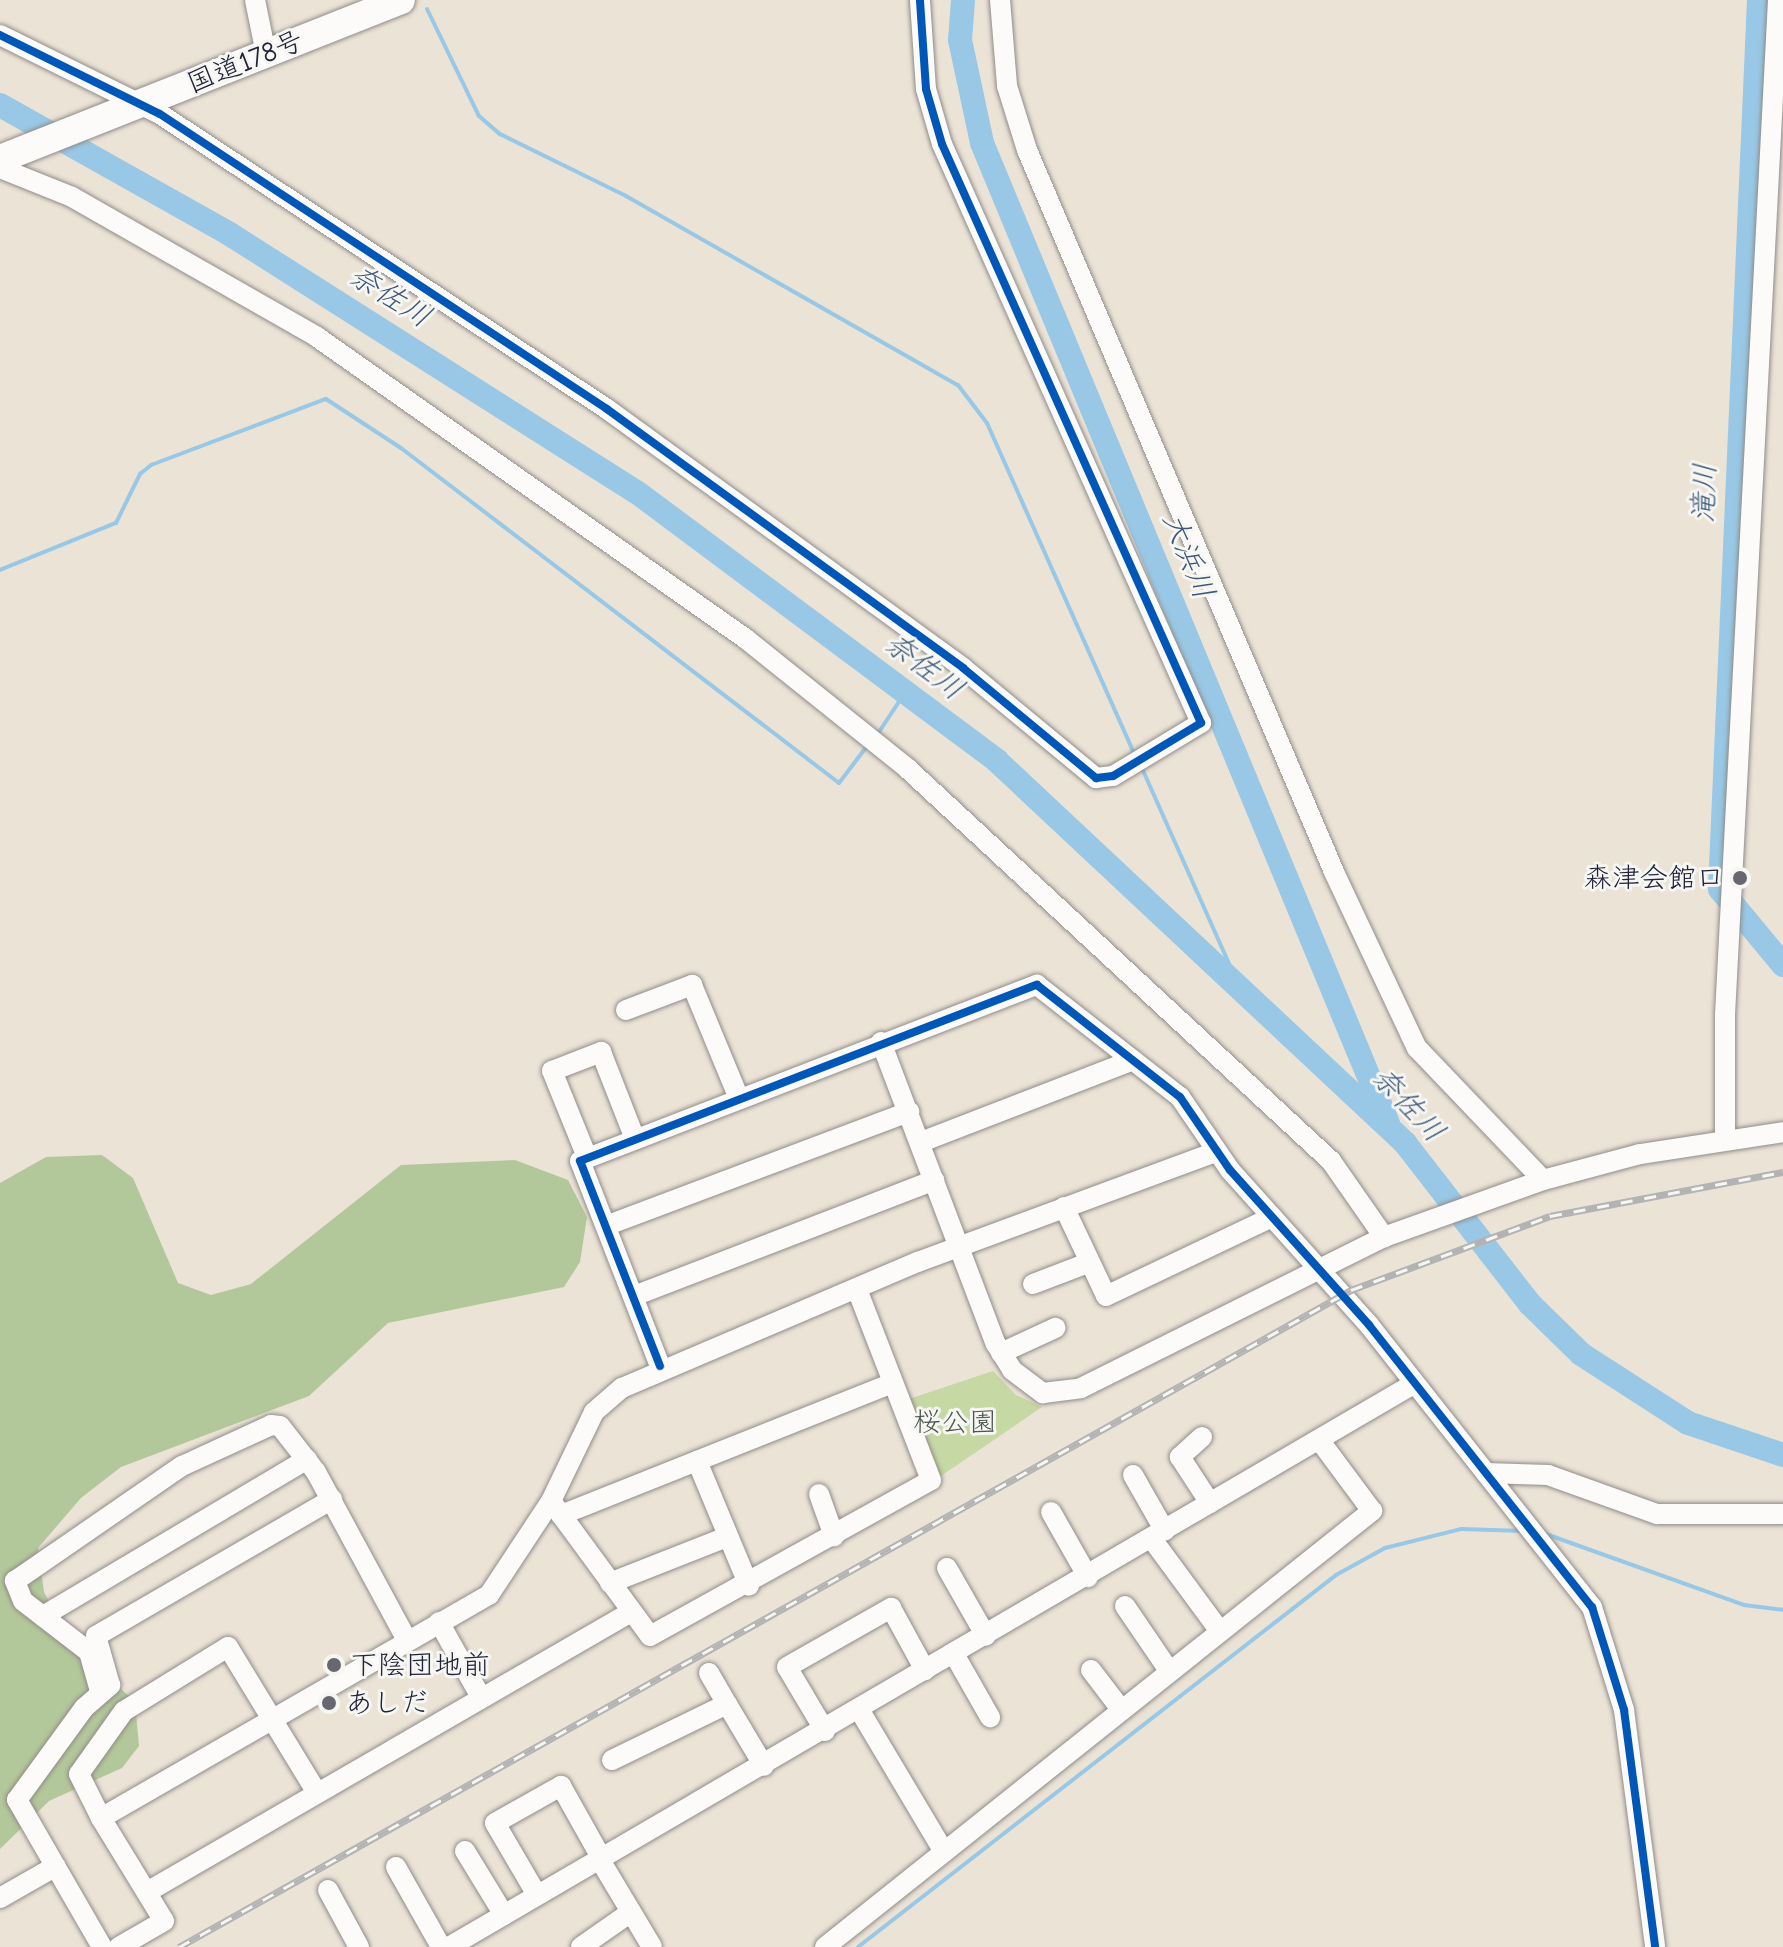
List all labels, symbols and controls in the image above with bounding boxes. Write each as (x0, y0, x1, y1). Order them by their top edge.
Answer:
street label: 国道178号 (182, 23, 308, 101)
water label: 奈佐川 (342, 258, 438, 336)
water label: 滝川 (1686, 462, 1724, 524)
water label: 大浜川 (1154, 508, 1222, 604)
water label: 奈佐川 (877, 626, 971, 708)
place label: 森津会館口 (1584, 861, 1724, 895)
marker: 森津会館口 (1731, 869, 1749, 887)
water label: 奈佐川 (1364, 1060, 1452, 1150)
park label: 桜公園 (913, 1405, 997, 1439)
place label: 下陰団地前 (350, 1648, 490, 1682)
marker: 下陰団地前 (325, 1656, 343, 1674)
place label: あしだ (345, 1686, 429, 1720)
marker: あしだ (320, 1694, 338, 1712)

